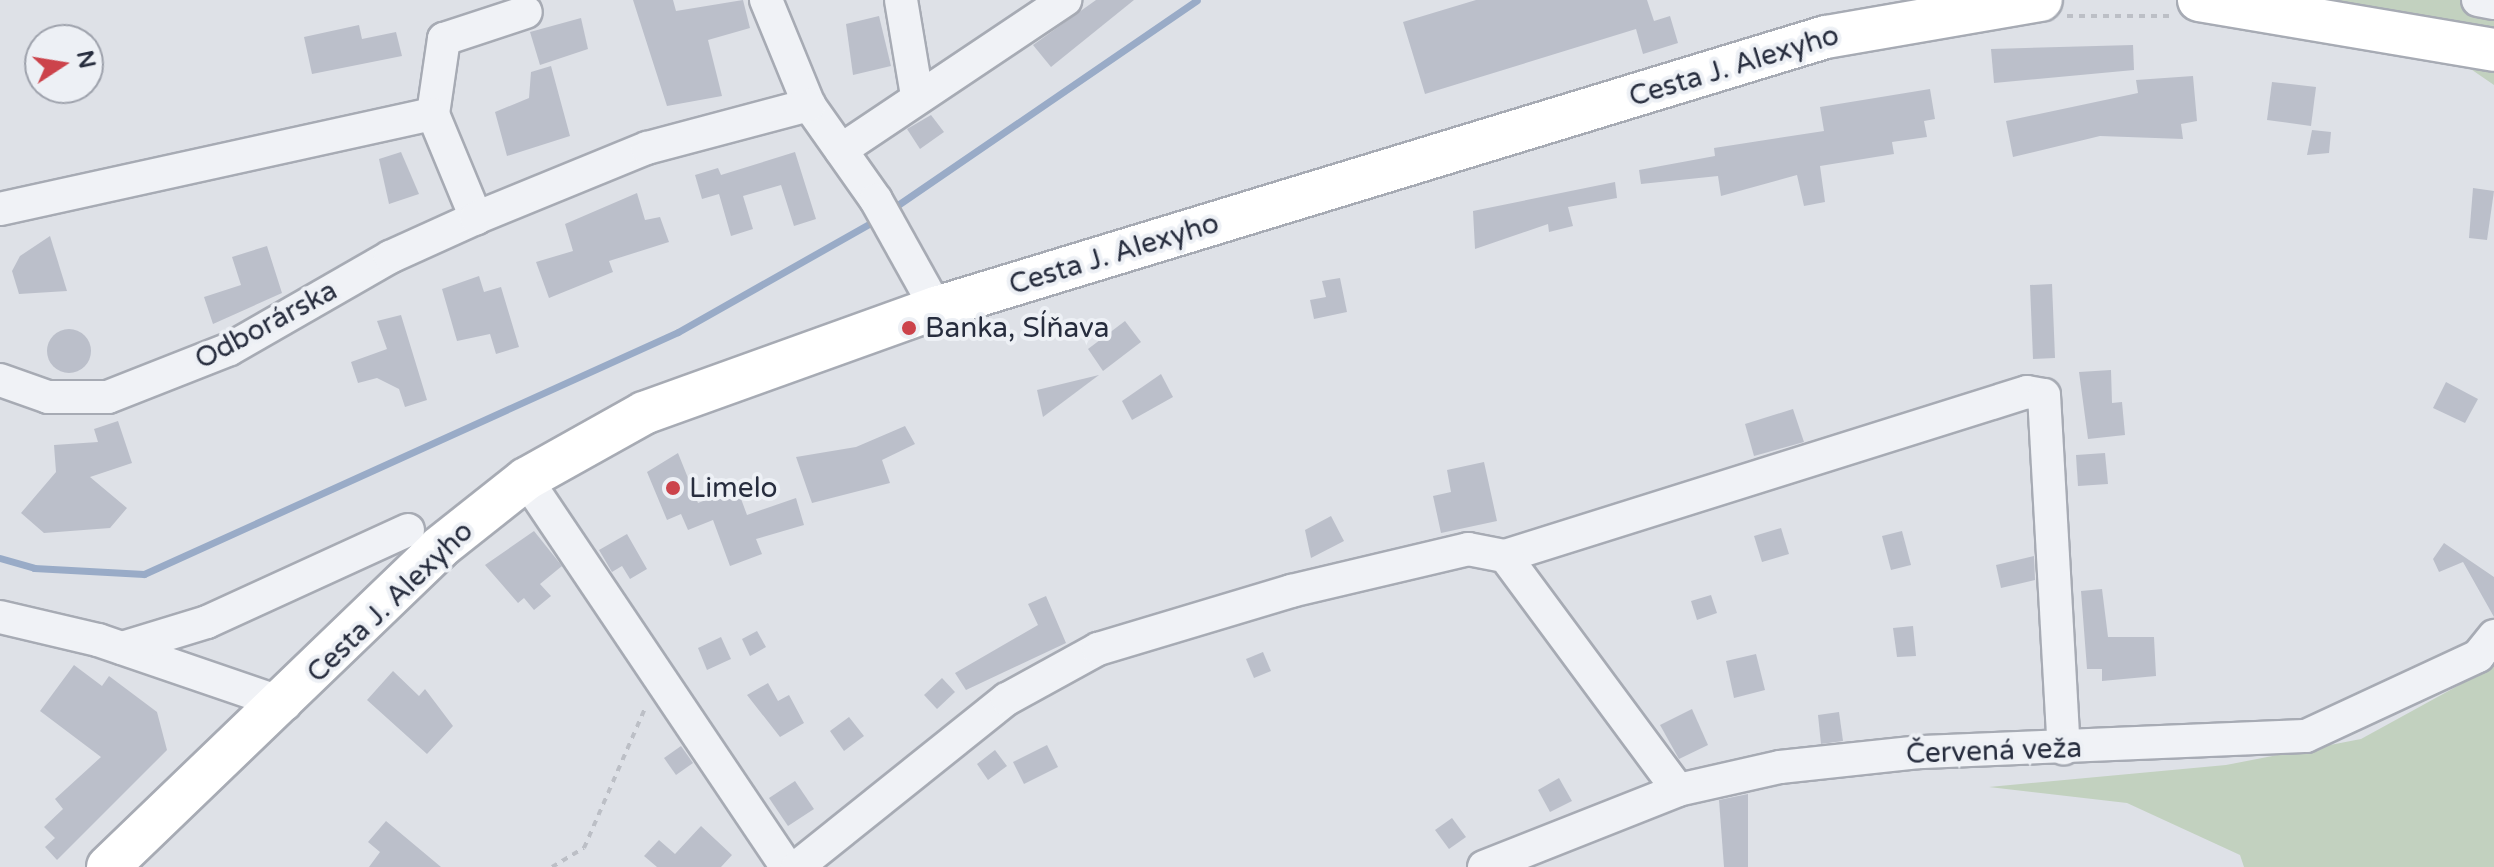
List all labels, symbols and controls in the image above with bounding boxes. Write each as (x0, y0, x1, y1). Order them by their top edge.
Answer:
street label: Cesta J. Alexyho (1625, 18, 1843, 114)
north arrow (24, 24, 104, 104)
text: N (71, 48, 100, 71)
street label: Cesta J. Alexyho (1005, 206, 1223, 302)
street label: Odborárska (189, 274, 343, 376)
place label: Banka, Sĺňava (925, 311, 1109, 345)
marker: Banka, Sĺňava (900, 319, 918, 337)
place label: Limelo (689, 471, 778, 505)
marker: Limelo (664, 479, 682, 497)
street label: Cesta J. Alexyho (300, 514, 480, 690)
street label: Červená veža (1905, 731, 2083, 771)

